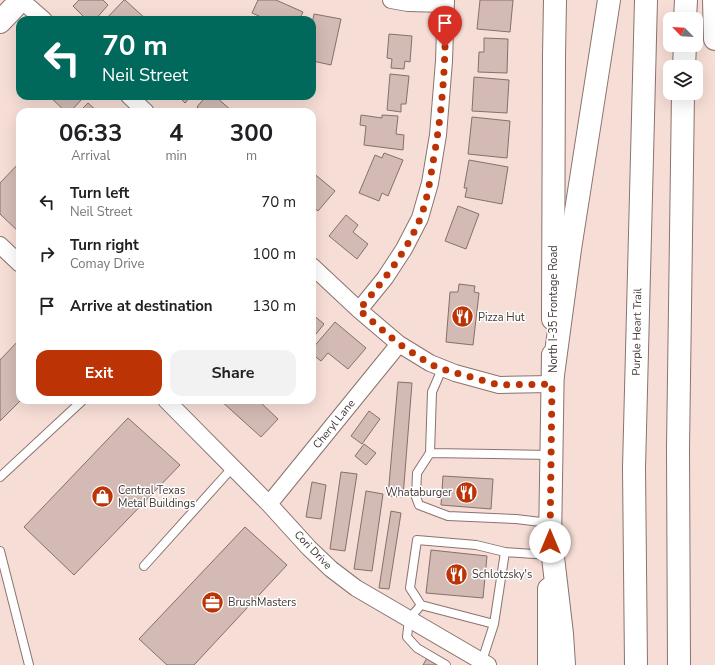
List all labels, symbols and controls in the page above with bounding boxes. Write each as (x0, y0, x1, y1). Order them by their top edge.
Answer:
pin (428, 6, 462, 47)
icon: arrive (434, 12, 456, 34)
north arrow (663, 12, 703, 52)
map controls (663, 12, 703, 100)
text: 70 m (102, 27, 168, 65)
icon: left (36, 32, 88, 84)
button: layers (663, 60, 703, 100)
text: Neil Street (102, 63, 188, 87)
text: 06:33 (59, 117, 122, 149)
text: 4 (169, 117, 183, 149)
text: 300 (230, 117, 273, 149)
text: Arrival (71, 147, 110, 165)
text: min (165, 147, 187, 165)
text: m (246, 147, 257, 165)
text: Turn left (70, 183, 129, 203)
icon: left (36, 191, 58, 213)
text: 70 m (261, 192, 296, 212)
text: Neil Street (70, 203, 132, 221)
text: Turn right (70, 235, 139, 255)
icon: right (36, 243, 58, 265)
text: 100 m (252, 244, 296, 264)
street label: North I-35 Frontage Road (546, 245, 561, 373)
text: Comay Drive (70, 255, 144, 273)
street label: Purple Heart Trail (629, 287, 645, 376)
icon: arrive (36, 295, 58, 317)
text: Arrive at destination (70, 296, 213, 316)
text: 130 m (252, 296, 296, 316)
restaurant icon: Pizza Hut (449, 304, 475, 330)
place label: Pizza Hut (478, 310, 525, 325)
button: Exit (36, 350, 162, 396)
button: Share (170, 350, 296, 396)
street label: Cheryl Lane (309, 396, 359, 452)
restaurant icon: Whataburger (454, 479, 480, 505)
shop icon: Central Texas Metal Buildings (89, 483, 115, 509)
place label: Central Texas Metal Buildings (118, 483, 195, 511)
place label: Whataburger (385, 485, 452, 500)
position arrow (529, 521, 571, 563)
street label: Cori Drive (291, 527, 335, 573)
restaurant icon: Schlotzsky's (444, 561, 470, 587)
place label: Schlotzsky's (472, 567, 532, 582)
office icon: BrushMasters (200, 589, 226, 615)
place label: BrushMasters (228, 595, 296, 610)

